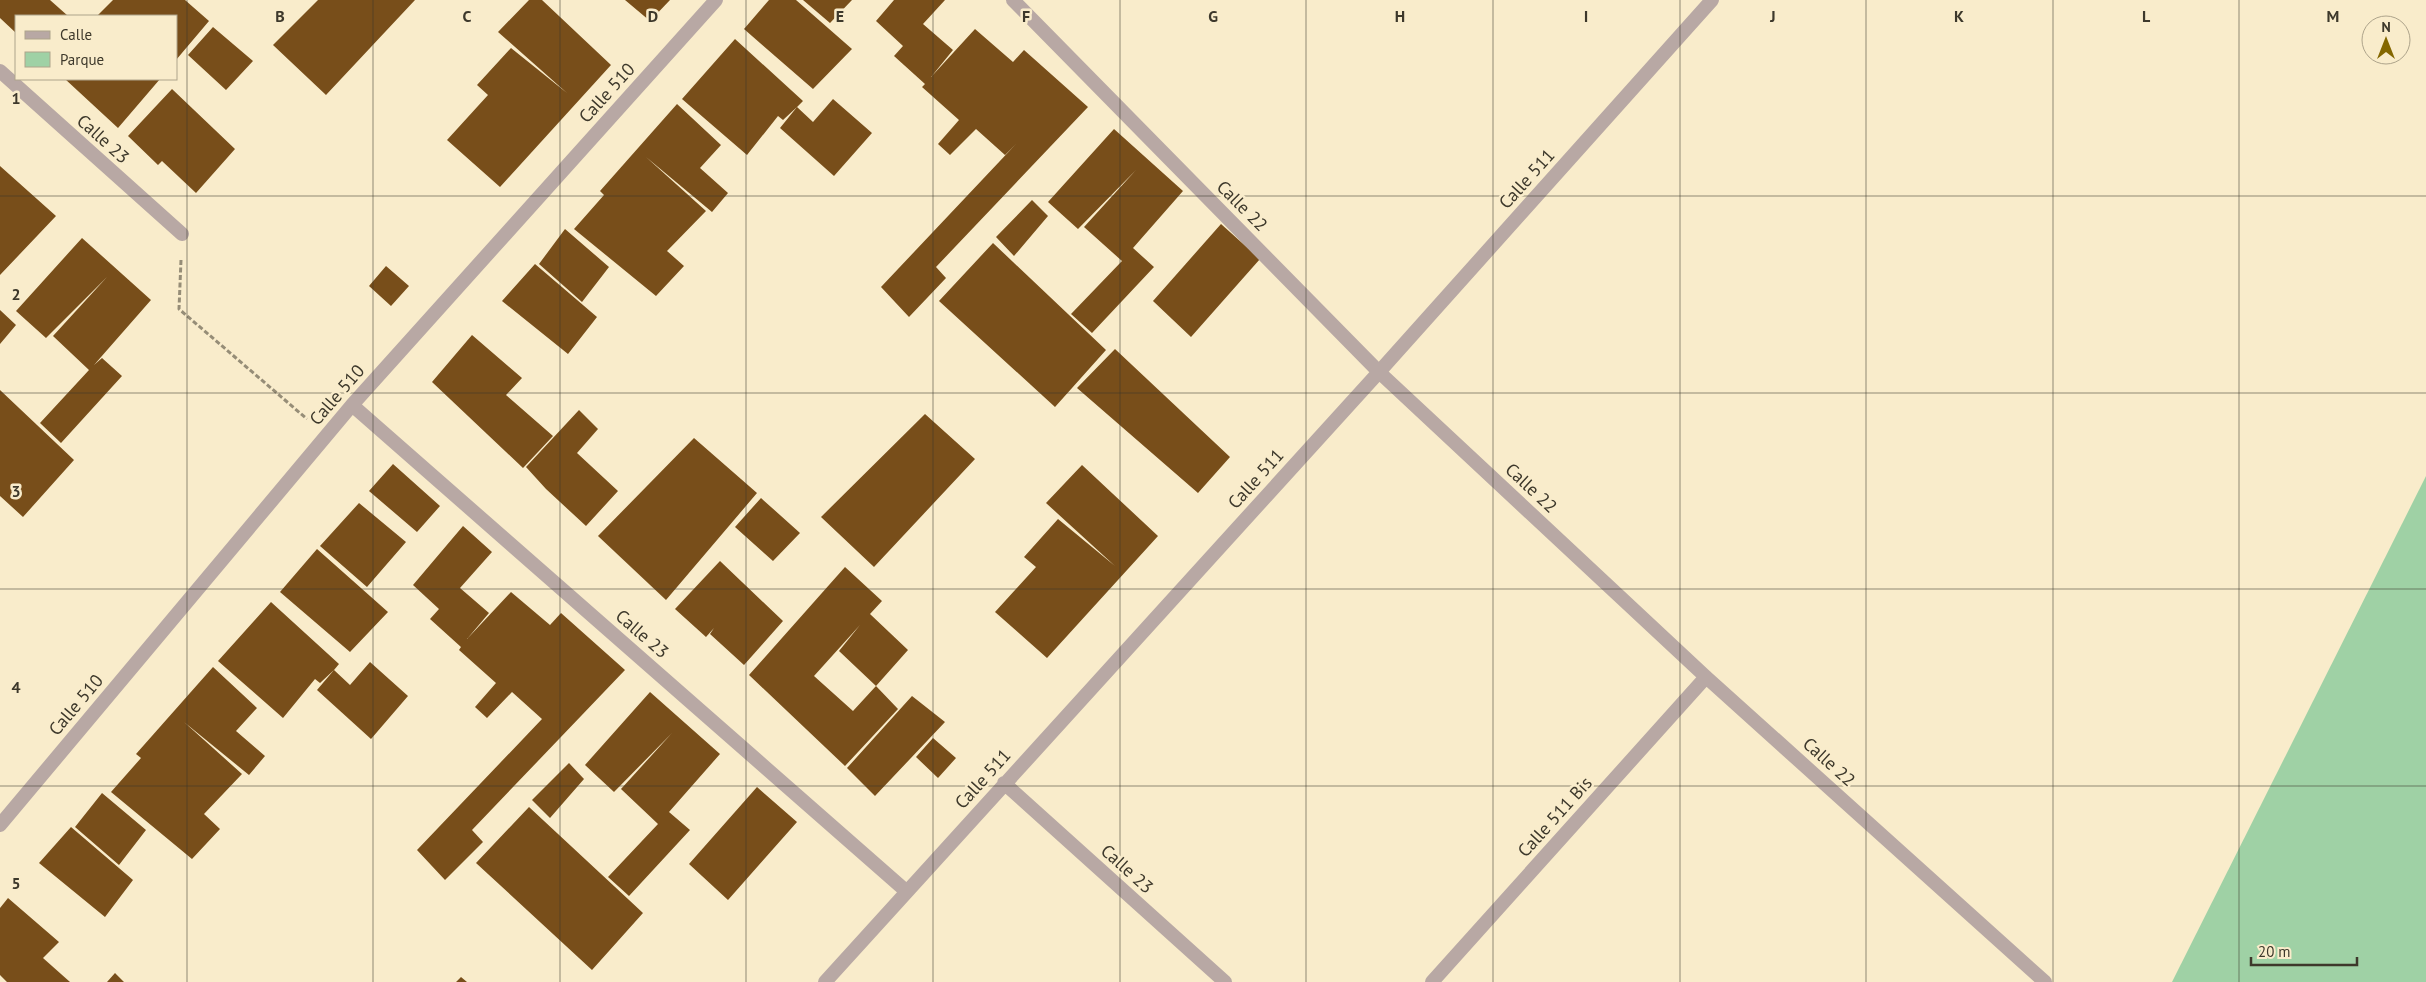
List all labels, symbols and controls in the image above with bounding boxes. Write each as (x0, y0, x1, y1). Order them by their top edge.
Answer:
text: B (275, 6, 285, 26)
text: C (463, 6, 472, 26)
text: D (648, 6, 658, 26)
text: E (836, 6, 844, 26)
text: F (1022, 6, 1030, 26)
text: G (1208, 6, 1218, 26)
text: H (1395, 6, 1405, 26)
text: I (1584, 6, 1588, 26)
text: J (1769, 6, 1776, 26)
text: K (1954, 6, 1964, 26)
text: L (2142, 6, 2151, 26)
text: M (2327, 6, 2339, 26)
legend (15, 15, 178, 80)
north arrow (2361, 15, 2411, 65)
text: N (2381, 18, 2391, 36)
text: Calle (60, 25, 92, 44)
text: Parque (60, 50, 104, 69)
street label: Calle 510 (574, 58, 640, 127)
text: 1 (11, 88, 21, 108)
street label: Calle 23 (72, 109, 134, 168)
street label: Calle 511 (1494, 144, 1560, 213)
street label: Calle 22 (1212, 175, 1273, 236)
text: 2 (11, 284, 21, 304)
street label: Calle 510 (304, 360, 369, 430)
street label: Calle 511 (1223, 444, 1289, 513)
street label: Calle 22 (1500, 458, 1562, 518)
text: 3 (11, 481, 21, 501)
street label: Calle 23 (611, 604, 674, 663)
street label: Calle 510 (43, 669, 108, 740)
text: 4 (11, 677, 21, 697)
street label: Calle 22 (1798, 732, 1860, 791)
street label: Calle 511 (950, 744, 1016, 813)
street label: Calle 511 Bis (1512, 772, 1597, 862)
street label: Calle 23 (1096, 839, 1158, 898)
text: 5 (11, 873, 21, 893)
scale bar (2251, 934, 2357, 966)
text: 20 m (2258, 942, 2291, 961)

